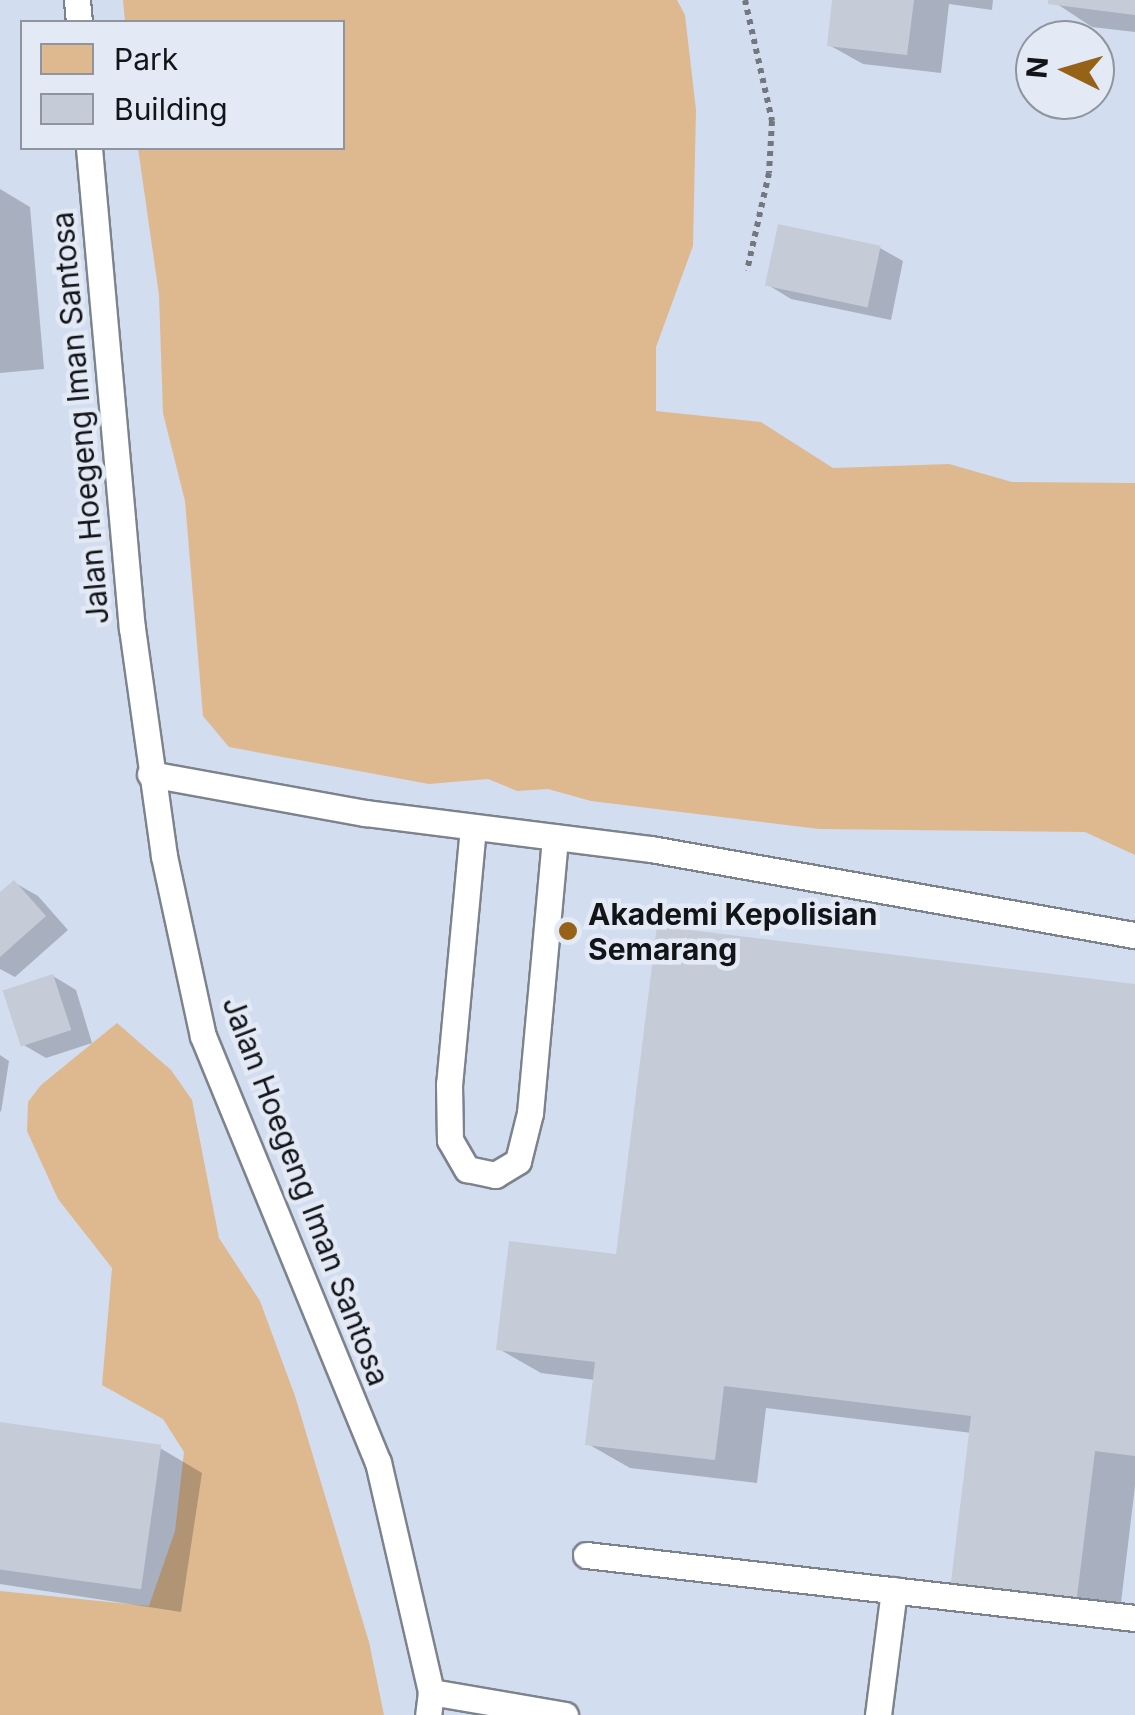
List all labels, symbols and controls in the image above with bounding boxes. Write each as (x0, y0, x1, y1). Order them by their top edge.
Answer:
legend (20, 20, 345, 150)
north arrow (1015, 20, 1115, 120)
text: Park (114, 41, 178, 77)
text: N (1019, 55, 1055, 80)
text: Building (114, 91, 228, 127)
street label: Jalan Hoegeng Iman Santosa (44, 210, 116, 626)
place label: Akademi Kepolisian Semarang (588, 896, 877, 966)
marker: Akademi Kepolisian Semarang (557, 920, 579, 942)
street label: Jalan Hoegeng Iman Santosa (215, 991, 397, 1391)

